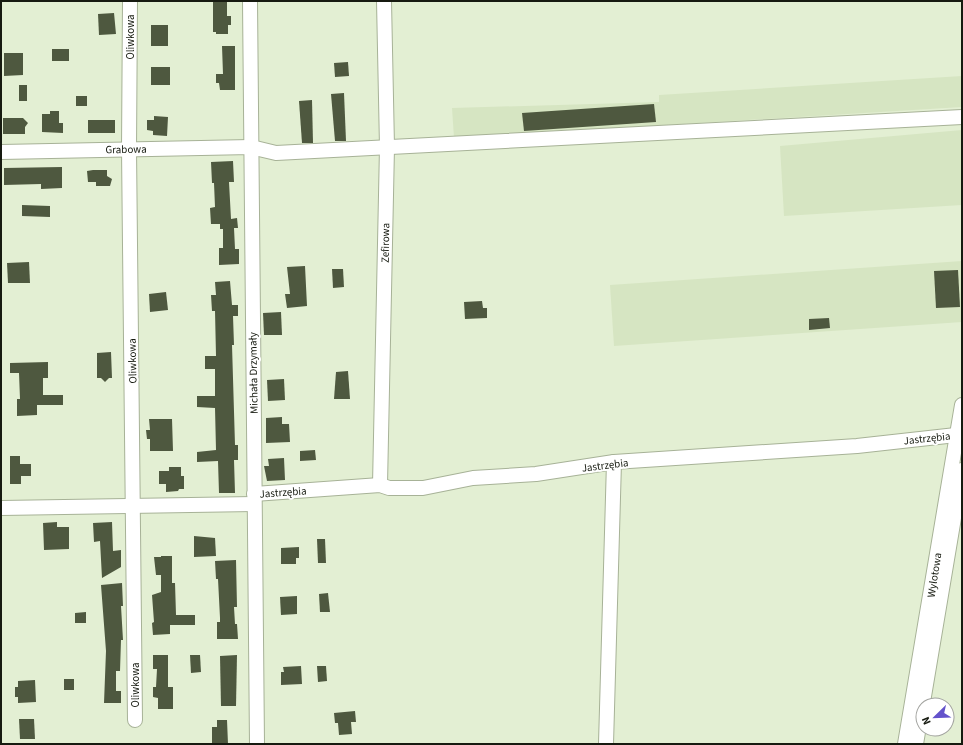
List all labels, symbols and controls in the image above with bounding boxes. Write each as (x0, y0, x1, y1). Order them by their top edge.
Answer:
street label: Oliwkowa (123, 14, 138, 60)
street label: Grabowa (105, 142, 147, 157)
street label: Zefirowa (378, 223, 393, 263)
street label: Michała Drzymały (245, 332, 262, 414)
street label: Oliwkowa (125, 338, 140, 384)
street label: Jastrzębia (903, 429, 951, 448)
street label: Jastrzębia (581, 455, 629, 476)
street label: Jastrzębia (259, 483, 307, 502)
street label: Wylotowa (924, 552, 945, 599)
street label: Oliwkowa (128, 662, 143, 708)
north arrow (915, 697, 955, 737)
text: N (918, 714, 935, 727)

